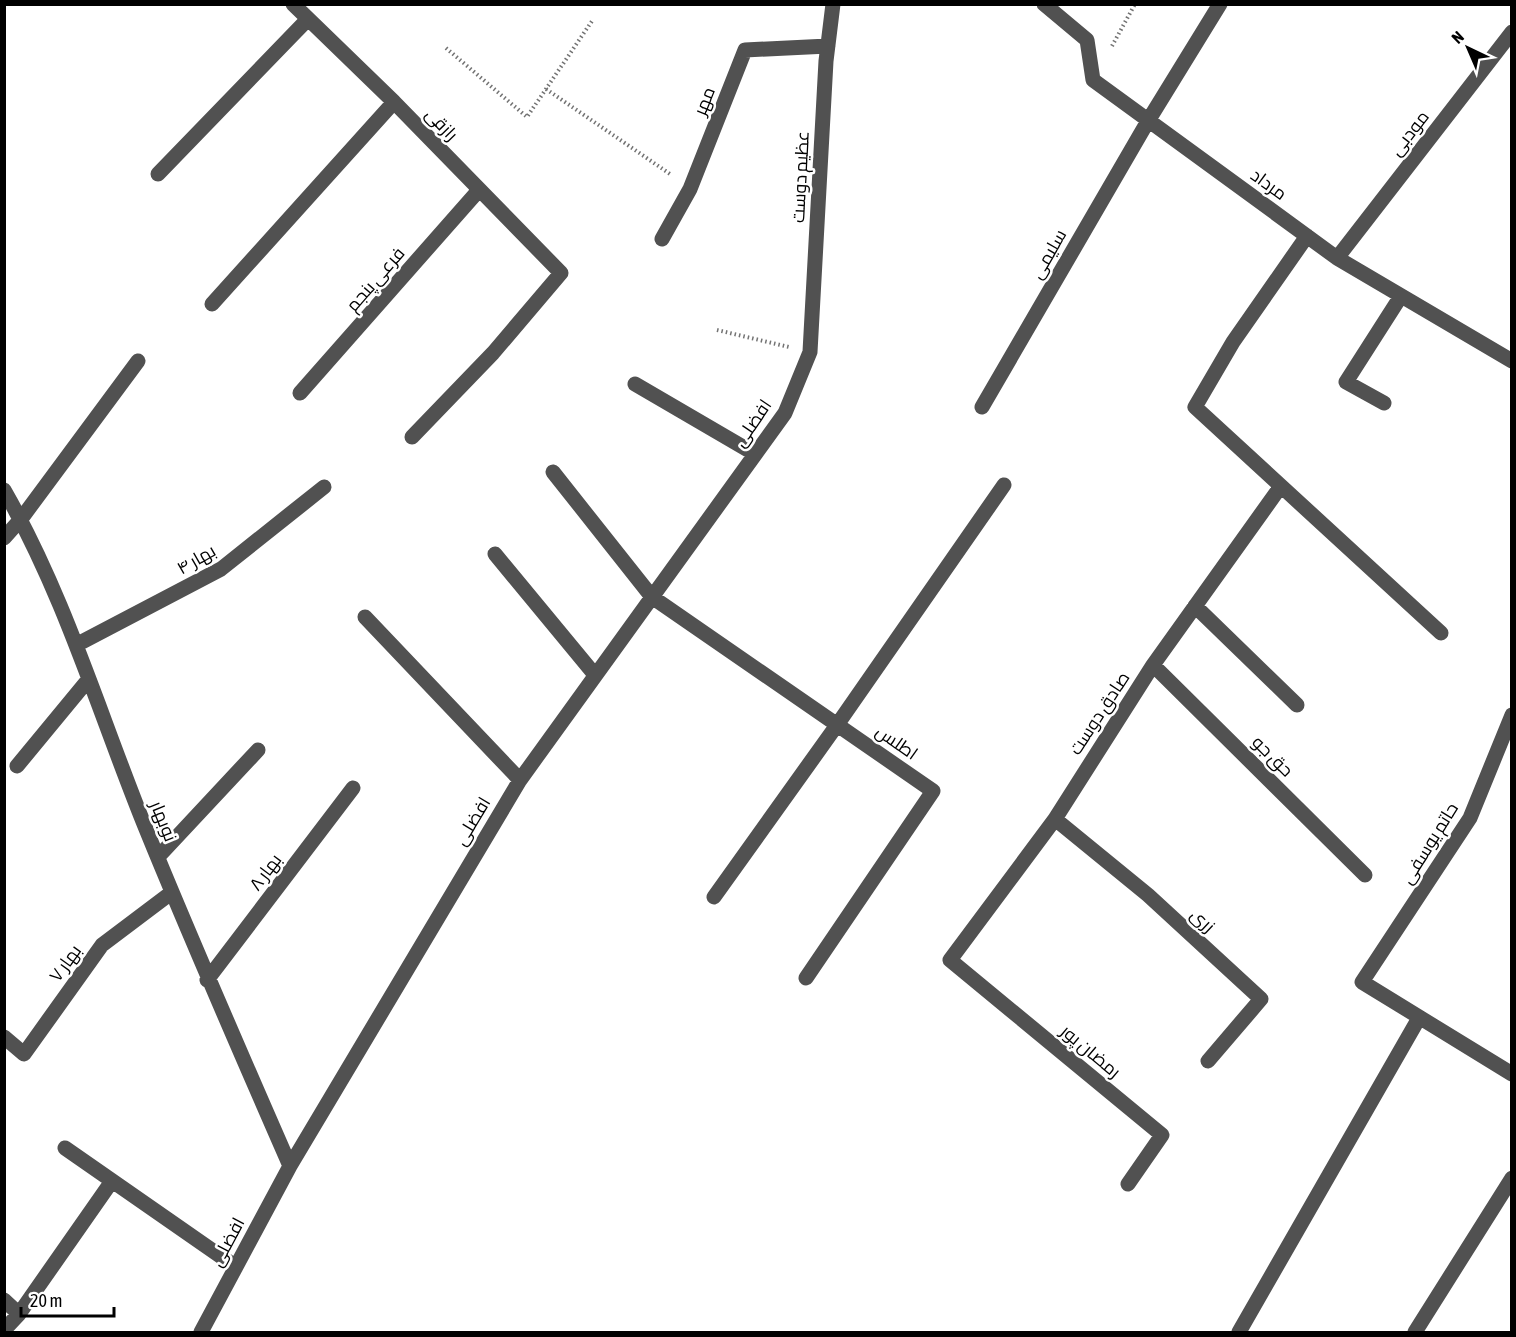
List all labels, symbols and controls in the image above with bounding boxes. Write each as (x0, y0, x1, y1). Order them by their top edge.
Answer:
north arrow (1438, 18, 1498, 78)
text: N (1448, 27, 1467, 47)
street label: مهر (688, 84, 720, 120)
street label: رازقی (421, 103, 463, 146)
street label: مودبی (1385, 106, 1434, 160)
street label: عظیم دوست (787, 131, 815, 224)
street label: مرداد (1246, 164, 1291, 205)
street label: سلیمی (1025, 225, 1071, 283)
street label: فرعی پنجم (341, 243, 410, 317)
street label: افضلی (729, 395, 776, 451)
street label: بهار ۴ (173, 540, 220, 579)
street label: صادق دوست (1064, 667, 1135, 760)
street label: اطلس (871, 720, 922, 765)
street label: حق جو (1247, 731, 1298, 782)
street label: افضلی (449, 793, 495, 849)
street label: نوبهار (145, 797, 182, 845)
street label: حاتم یوسفی (1396, 798, 1464, 889)
street label: بهار ۸ (244, 850, 286, 895)
street label: زری (1186, 904, 1220, 937)
street label: بهار ۷ (45, 940, 86, 986)
street label: رمضان پور (1055, 1019, 1125, 1084)
street label: افضلی (205, 1214, 249, 1271)
scale bar (21, 1280, 114, 1318)
text: 20 m (30, 1290, 62, 1311)

